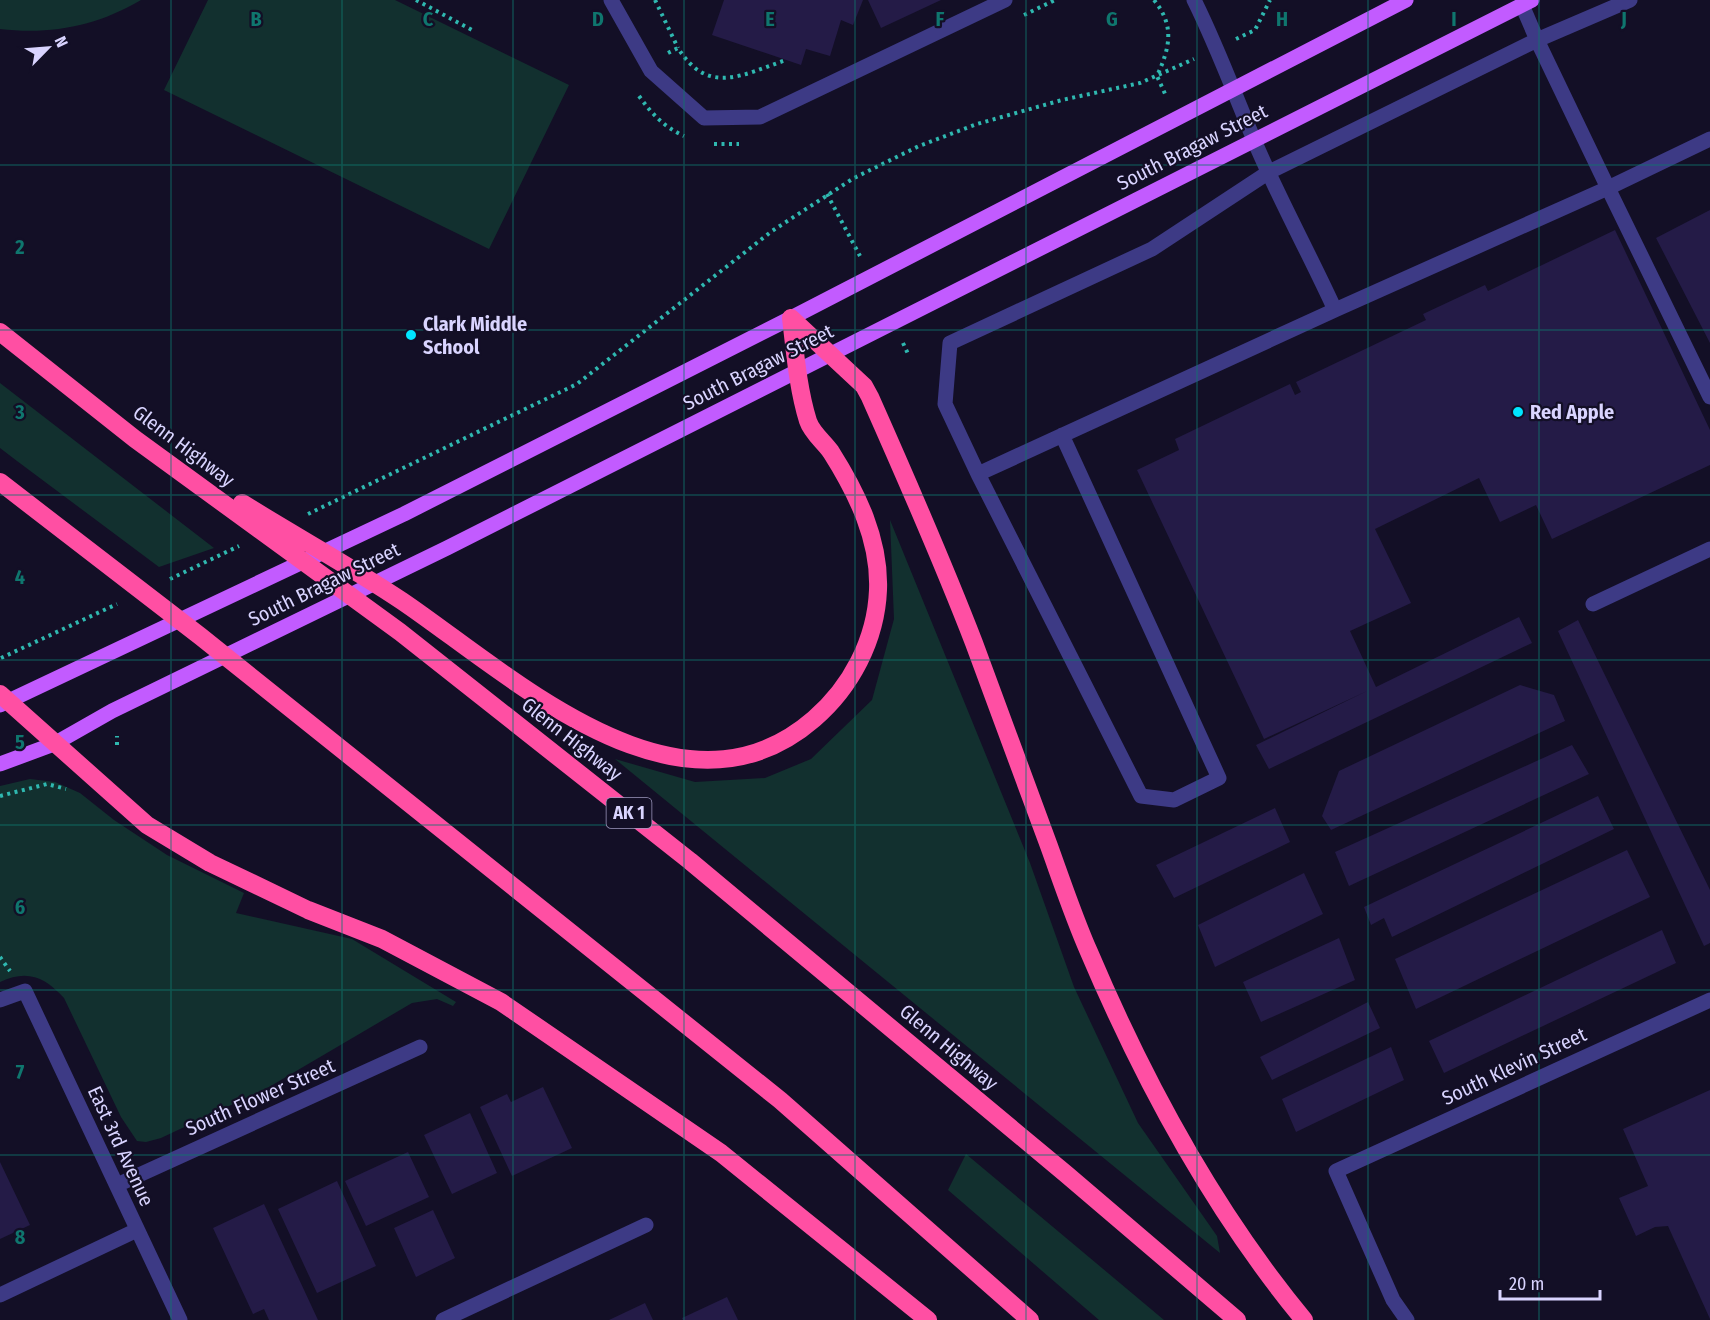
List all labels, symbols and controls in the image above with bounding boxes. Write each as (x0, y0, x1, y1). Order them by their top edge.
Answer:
text: B (250, 7, 262, 31)
text: C (423, 7, 434, 31)
text: D (592, 7, 604, 31)
text: E (765, 7, 775, 31)
text: F (936, 7, 945, 31)
text: G (1106, 7, 1118, 31)
text: H (1276, 7, 1288, 31)
text: I (1451, 7, 1457, 31)
text: J (1620, 7, 1627, 31)
north arrow (18, 18, 78, 78)
text: N (51, 34, 72, 50)
street label: South Bragaw Street (1113, 99, 1271, 195)
text: 2 (14, 235, 25, 259)
place label: Clark Middle School (423, 312, 527, 359)
street label: South Bragaw Street (679, 319, 837, 415)
marker: Clark Middle School (404, 328, 418, 342)
text: 3 (14, 400, 25, 424)
street label: Glenn Highway (129, 400, 239, 492)
place label: Red Apple (1530, 400, 1614, 424)
marker: Red Apple (1511, 405, 1525, 419)
street label: South Bragaw Street (244, 537, 404, 631)
text: 4 (15, 565, 25, 589)
street label: Glenn Highway (517, 692, 627, 786)
text: 5 (15, 730, 25, 754)
road number: AK 1 (606, 798, 652, 828)
text: 6 (15, 895, 25, 919)
street label: Glenn Highway (895, 999, 1003, 1095)
street label: South Klevin Street (1438, 1022, 1590, 1110)
street label: South Flower Street (182, 1053, 339, 1141)
text: 7 (16, 1060, 25, 1084)
street label: East 3rd Avenue (83, 1082, 159, 1210)
text: 8 (15, 1225, 26, 1249)
scale bar (1500, 1263, 1600, 1301)
text: 20 m (1509, 1273, 1544, 1295)

